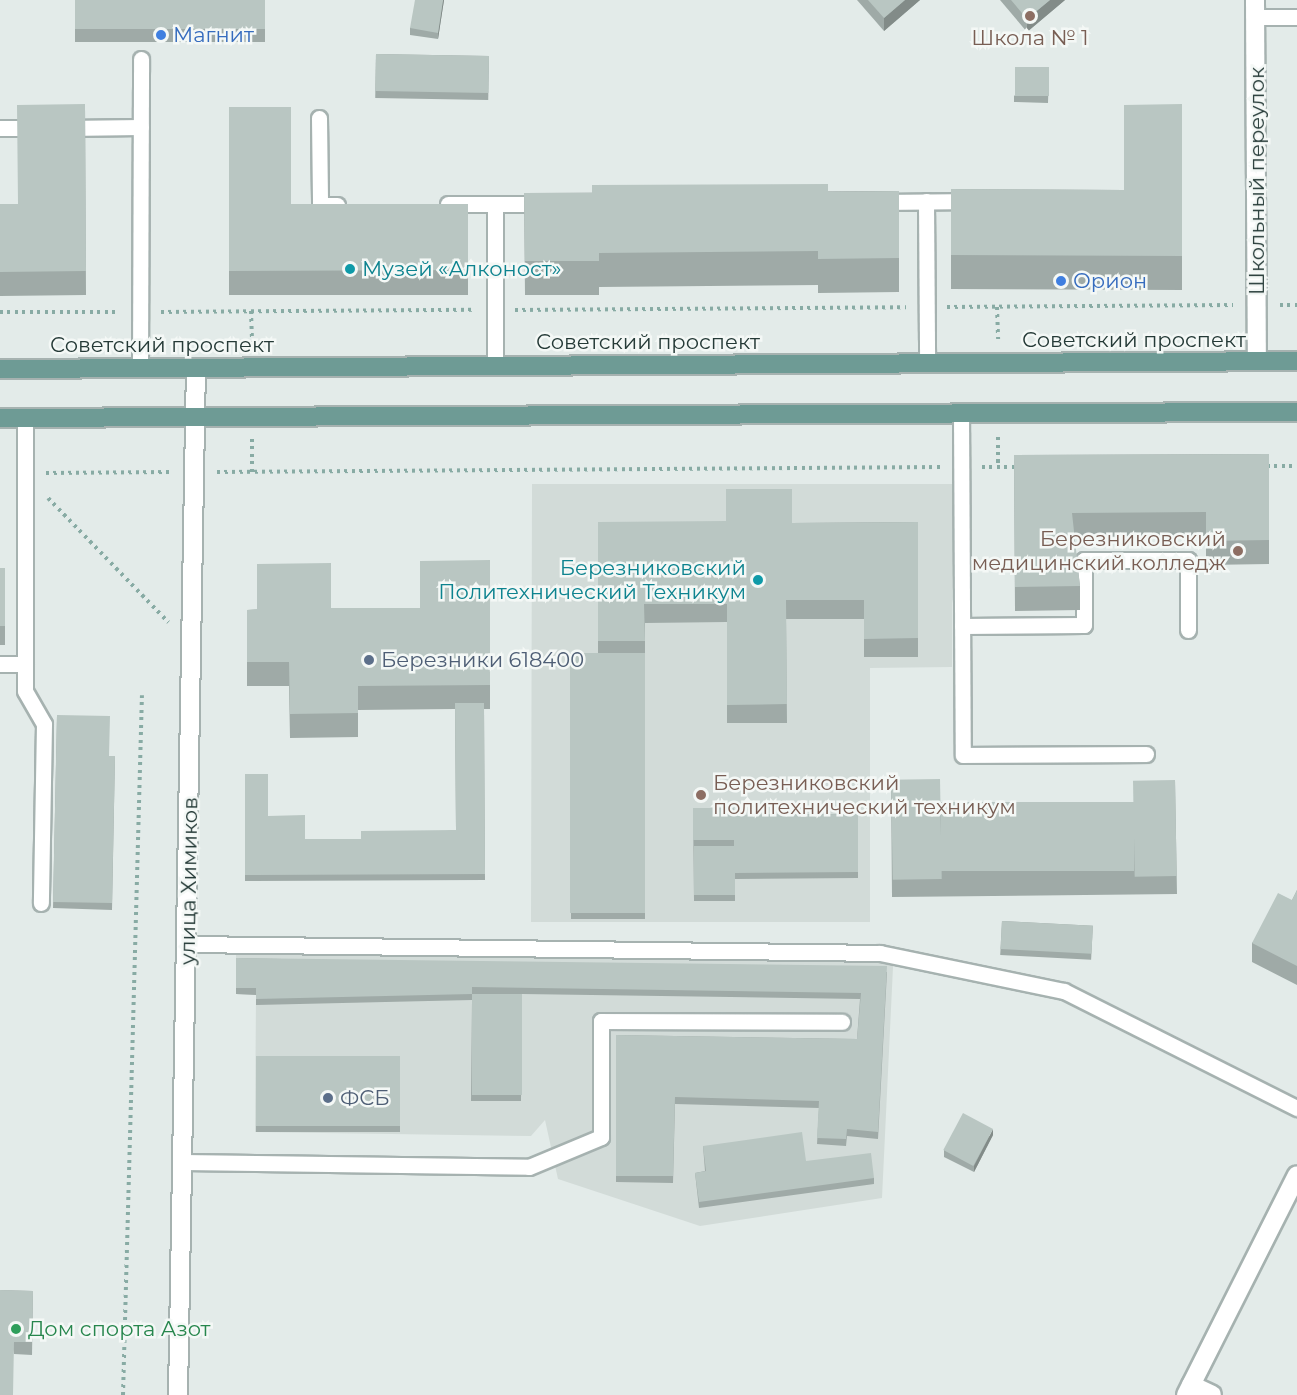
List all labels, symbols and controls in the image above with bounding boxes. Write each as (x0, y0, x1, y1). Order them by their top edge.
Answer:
marker: Школа № 1 (1023, 9, 1037, 23)
place label: Магнит (173, 22, 254, 48)
place label: Школа № 1 (971, 25, 1089, 51)
marker: Магнит (154, 28, 168, 42)
street label: Школьный переулок (1244, 67, 1270, 295)
place label: Музей «Алконост» (362, 256, 562, 282)
marker: Музей «Алконост» (343, 262, 357, 276)
place label: Орион (1073, 268, 1147, 294)
marker: Орион (1054, 274, 1068, 288)
street label: Советский проспект (1022, 327, 1246, 353)
street label: Советский проспект (536, 329, 760, 355)
street label: Советский проспект (50, 332, 274, 358)
place label: Березниковский медицинский колледж (972, 526, 1226, 576)
marker: Березниковский медицинский колледж (1231, 544, 1245, 558)
place label: Березниковский Политехнический Техникум (438, 555, 746, 605)
marker: Березниковский Политехнический Техникум (751, 573, 765, 587)
place label: Березники 618400 (381, 647, 584, 673)
marker: Березники 618400 (362, 653, 376, 667)
place label: Березниковский политехнический техникум (713, 770, 1016, 820)
marker: Березниковский политехнический техникум (694, 788, 708, 802)
street label: улица Химиков (175, 797, 203, 965)
place label: ФСБ (340, 1085, 390, 1111)
marker: ФСБ (321, 1091, 335, 1105)
place label: Дом спорта Азот (28, 1316, 211, 1342)
marker: Дом спорта Азот (9, 1322, 23, 1336)

